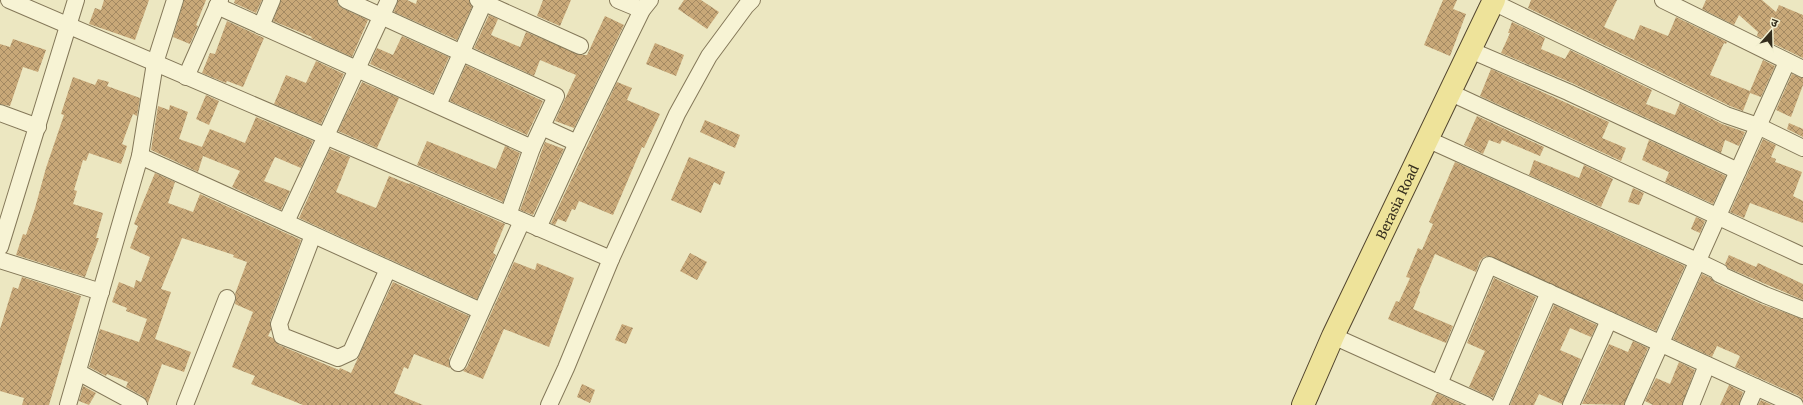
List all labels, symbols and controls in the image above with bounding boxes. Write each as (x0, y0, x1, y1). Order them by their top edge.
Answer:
north arrow (1751, 12, 1791, 52)
text: उ (1769, 15, 1780, 30)
street label: Berasia Road (1372, 162, 1422, 242)

